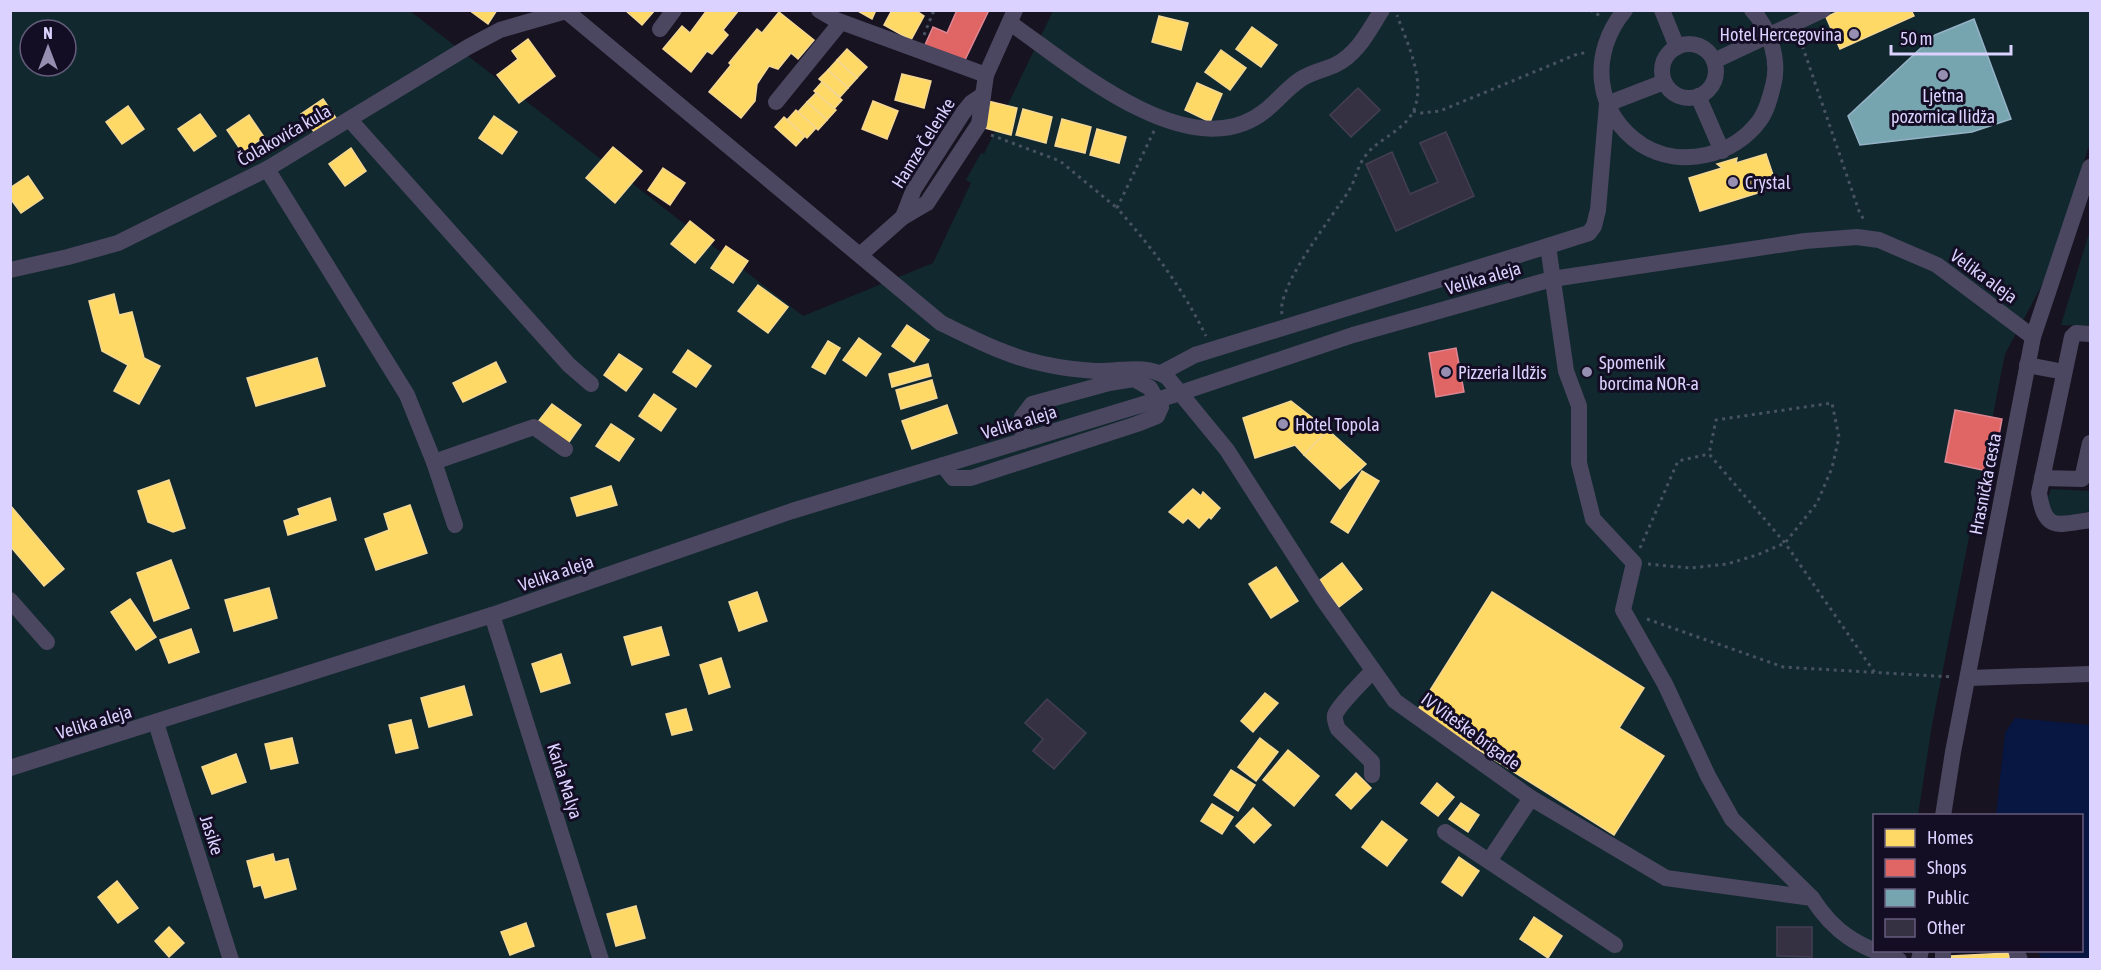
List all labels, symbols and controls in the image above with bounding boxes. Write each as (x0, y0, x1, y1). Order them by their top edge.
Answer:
north arrow (18, 18, 78, 78)
scale bar (1891, 18, 2011, 56)
text: N (43, 24, 53, 42)
place label: Hotel Hercegovina (1720, 24, 1842, 45)
marker: Hotel Hercegovina (1847, 27, 1861, 41)
text: 50 m (1900, 28, 1932, 49)
marker: Ljetna pozornica Ilidža (1936, 68, 1950, 82)
place label: Ljetna pozornica Ilidža (1891, 85, 1995, 127)
street label: Hamze Čelenke (887, 94, 959, 192)
street label: Čolakovića kula (234, 100, 334, 170)
place label: Crystal (1745, 172, 1791, 193)
marker: Crystal (1726, 175, 1740, 189)
street label: Velika aleja (1946, 245, 2022, 307)
street label: Velika aleja (1443, 257, 1523, 299)
place label: Spomenik borcima NOR-a (1599, 352, 1699, 394)
place label: Pizzeria Ildžis (1458, 362, 1547, 383)
marker: Pizzeria Ildžis (1439, 365, 1453, 379)
marker: Spomenik borcima NOR-a (1580, 365, 1594, 379)
street label: Velika aleja (979, 401, 1059, 443)
place label: Hotel Topola (1295, 414, 1380, 435)
marker: Hotel Topola (1276, 417, 1290, 431)
street label: Hrasnička cesta (1965, 431, 2005, 537)
street label: Velika aleja (516, 550, 596, 596)
street label: IV Viteške brigade (1418, 688, 1524, 774)
street label: Velika aleja (54, 701, 134, 743)
street label: Karla Malya (543, 740, 587, 822)
street label: Jasike (196, 813, 228, 857)
legend (1873, 814, 2083, 952)
text: Homes (1927, 827, 1973, 848)
text: Shops (1927, 857, 1967, 878)
text: Public (1927, 887, 1969, 908)
text: Other (1927, 917, 1966, 938)

